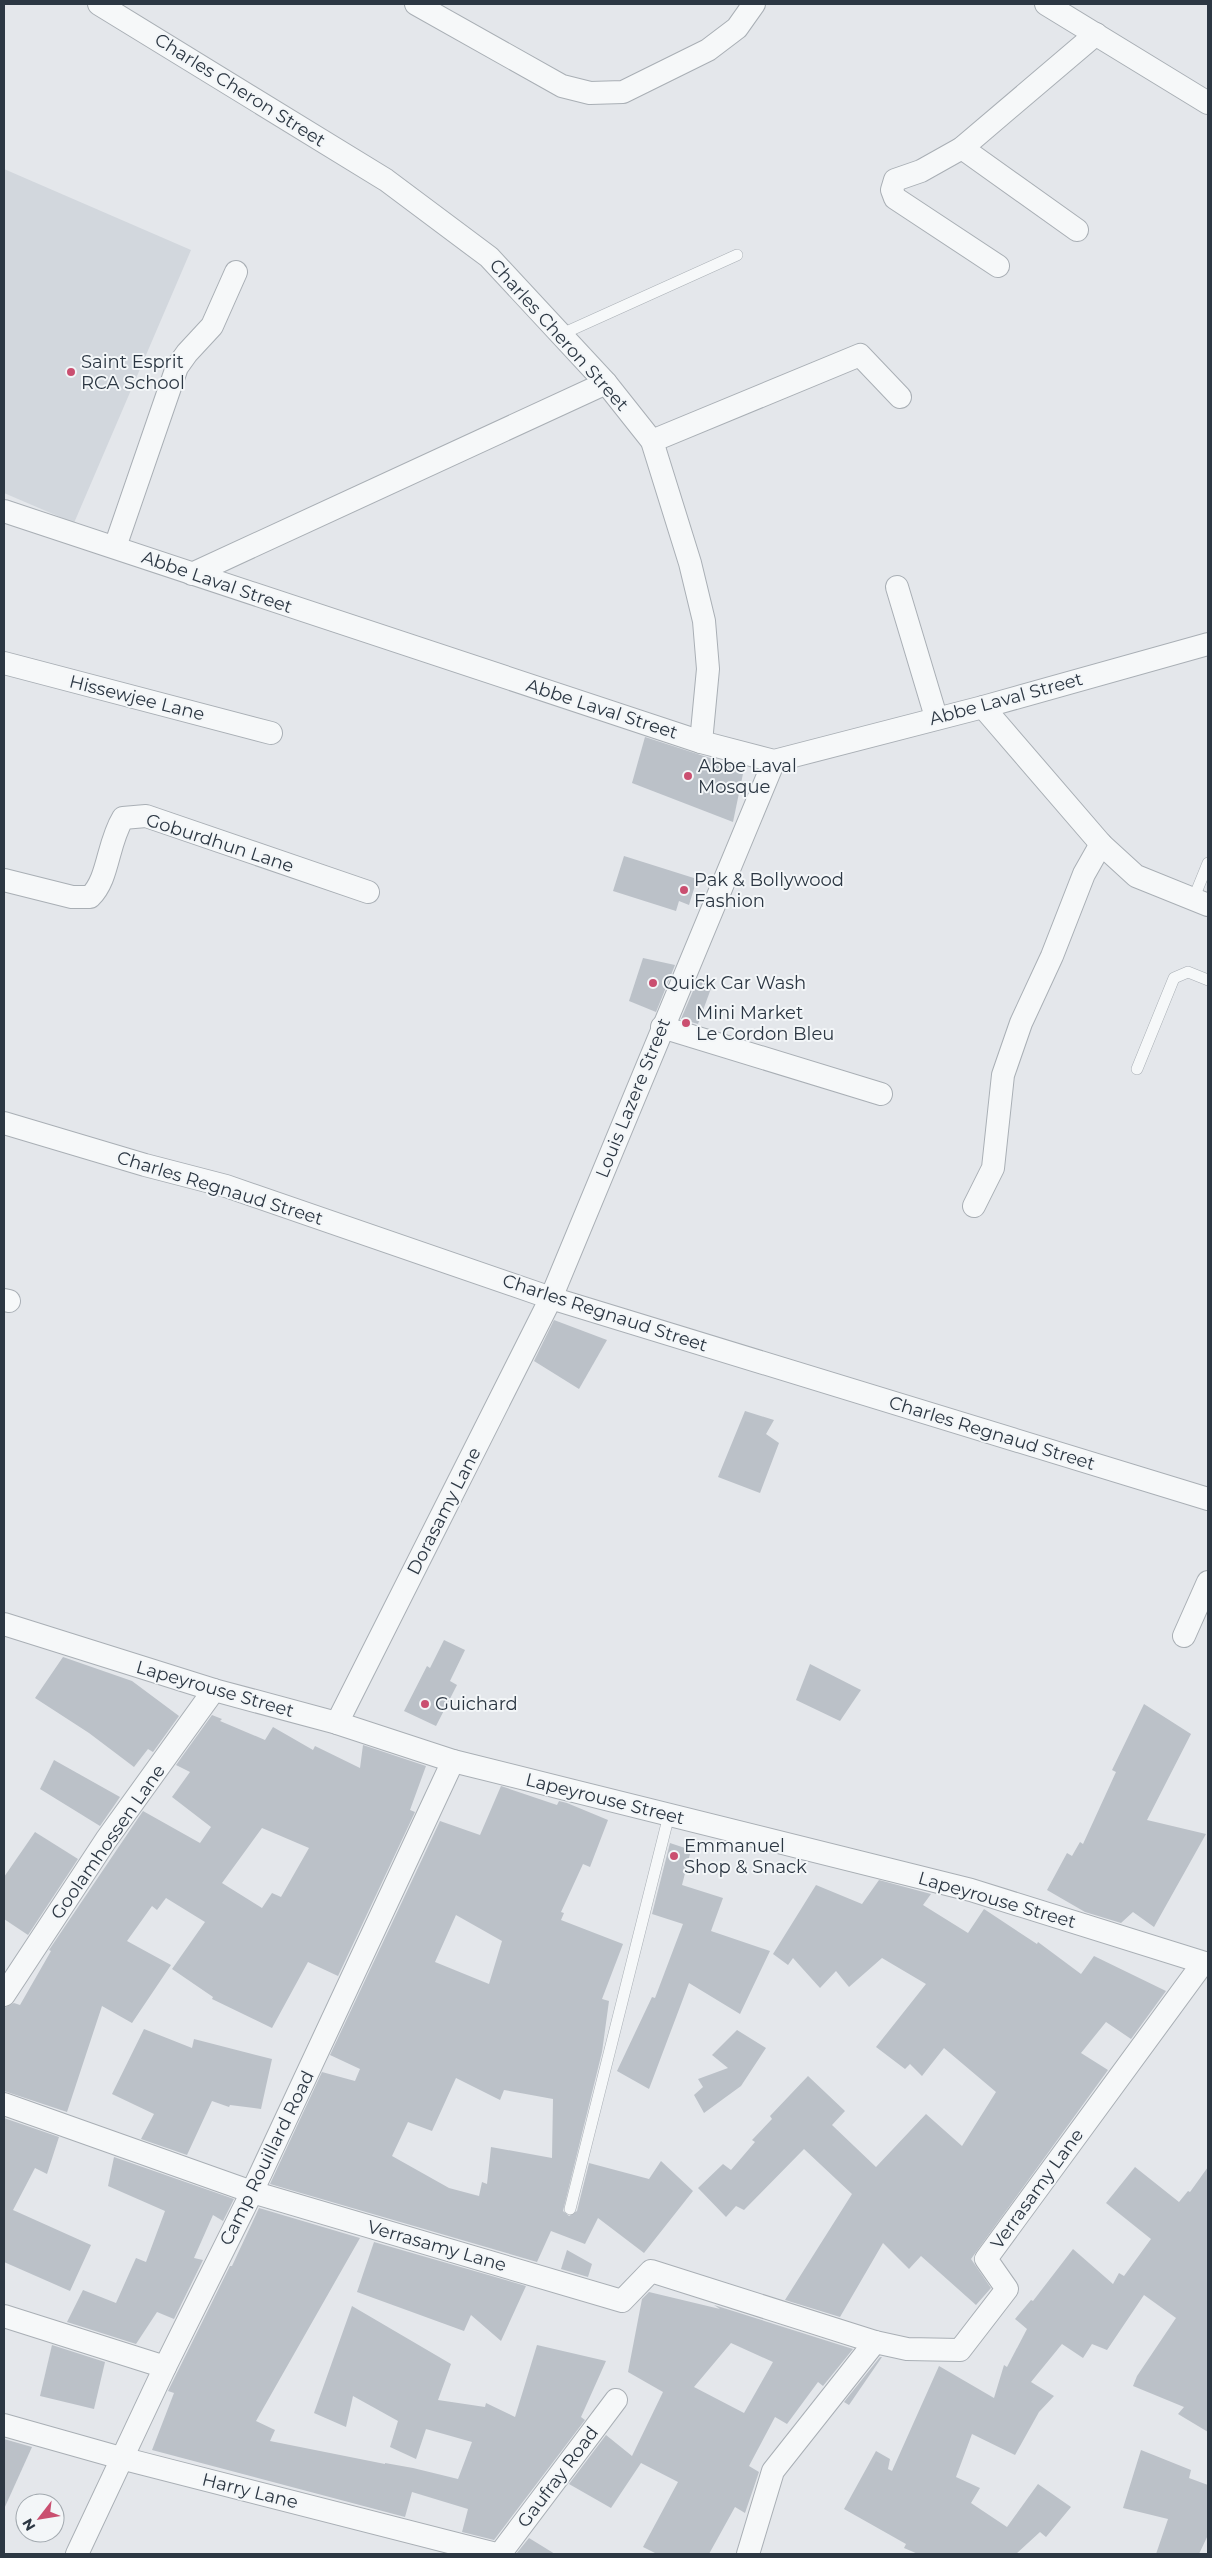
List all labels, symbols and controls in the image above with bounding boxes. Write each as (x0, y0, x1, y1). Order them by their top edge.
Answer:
street label: Charles Cheron Street (151, 28, 329, 152)
street label: Charles Cheron Street (485, 254, 633, 416)
place label: Saint Esprit RCA School (81, 351, 185, 394)
marker: Saint Esprit RCA School (65, 366, 77, 378)
street label: Abbe Laval Street (139, 546, 295, 618)
street label: Abbe Laval Street (927, 668, 1085, 730)
street label: Hissewjee Lane (67, 671, 207, 725)
street label: Abbe Laval Street (523, 674, 681, 744)
place label: Abbe Laval Mosque (698, 755, 797, 798)
marker: Abbe Laval Mosque (682, 770, 694, 782)
street label: Goburdhun Lane (143, 809, 297, 877)
place label: Pak & Bollywood Fashion (694, 869, 844, 912)
marker: Pak & Bollywood Fashion (678, 884, 690, 896)
place label: Quick Car Wash (663, 972, 806, 994)
marker: Quick Car Wash (647, 977, 659, 989)
place label: Mini Market Le Cordon Bleu (696, 1002, 834, 1045)
street label: Louis Lazere Street (591, 1015, 675, 1181)
marker: Mini Market Le Cordon Bleu (680, 1017, 692, 1029)
street label: Charles Regnaud Street (114, 1146, 326, 1230)
street label: Charles Regnaud Street (500, 1269, 710, 1357)
street label: Charles Regnaud Street (886, 1391, 1098, 1475)
street label: Dorasamy Lane (402, 1443, 486, 1578)
street label: Lapeyrouse Street (134, 1656, 296, 1722)
place label: Guichard (435, 1693, 518, 1715)
marker: Guichard (419, 1698, 431, 1710)
street label: Goolamhossen Lane (46, 1760, 170, 1924)
street label: Lapeyrouse Street (523, 1769, 687, 1829)
place label: Emmanuel Shop & Snack (684, 1835, 807, 1878)
marker: Emmanuel Shop & Snack (668, 1850, 680, 1862)
street label: Lapeyrouse Street (916, 1867, 1078, 1933)
street label: Camp Rouillard Road (215, 2067, 319, 2249)
street label: Verrasamy Lane (986, 2124, 1088, 2254)
street label: Verrasamy Lane (365, 2216, 509, 2276)
street label: Gaufray Road (513, 2422, 603, 2532)
street label: Harry Lane (200, 2468, 300, 2514)
north arrow (15, 2493, 65, 2543)
text: N (18, 2515, 39, 2534)

